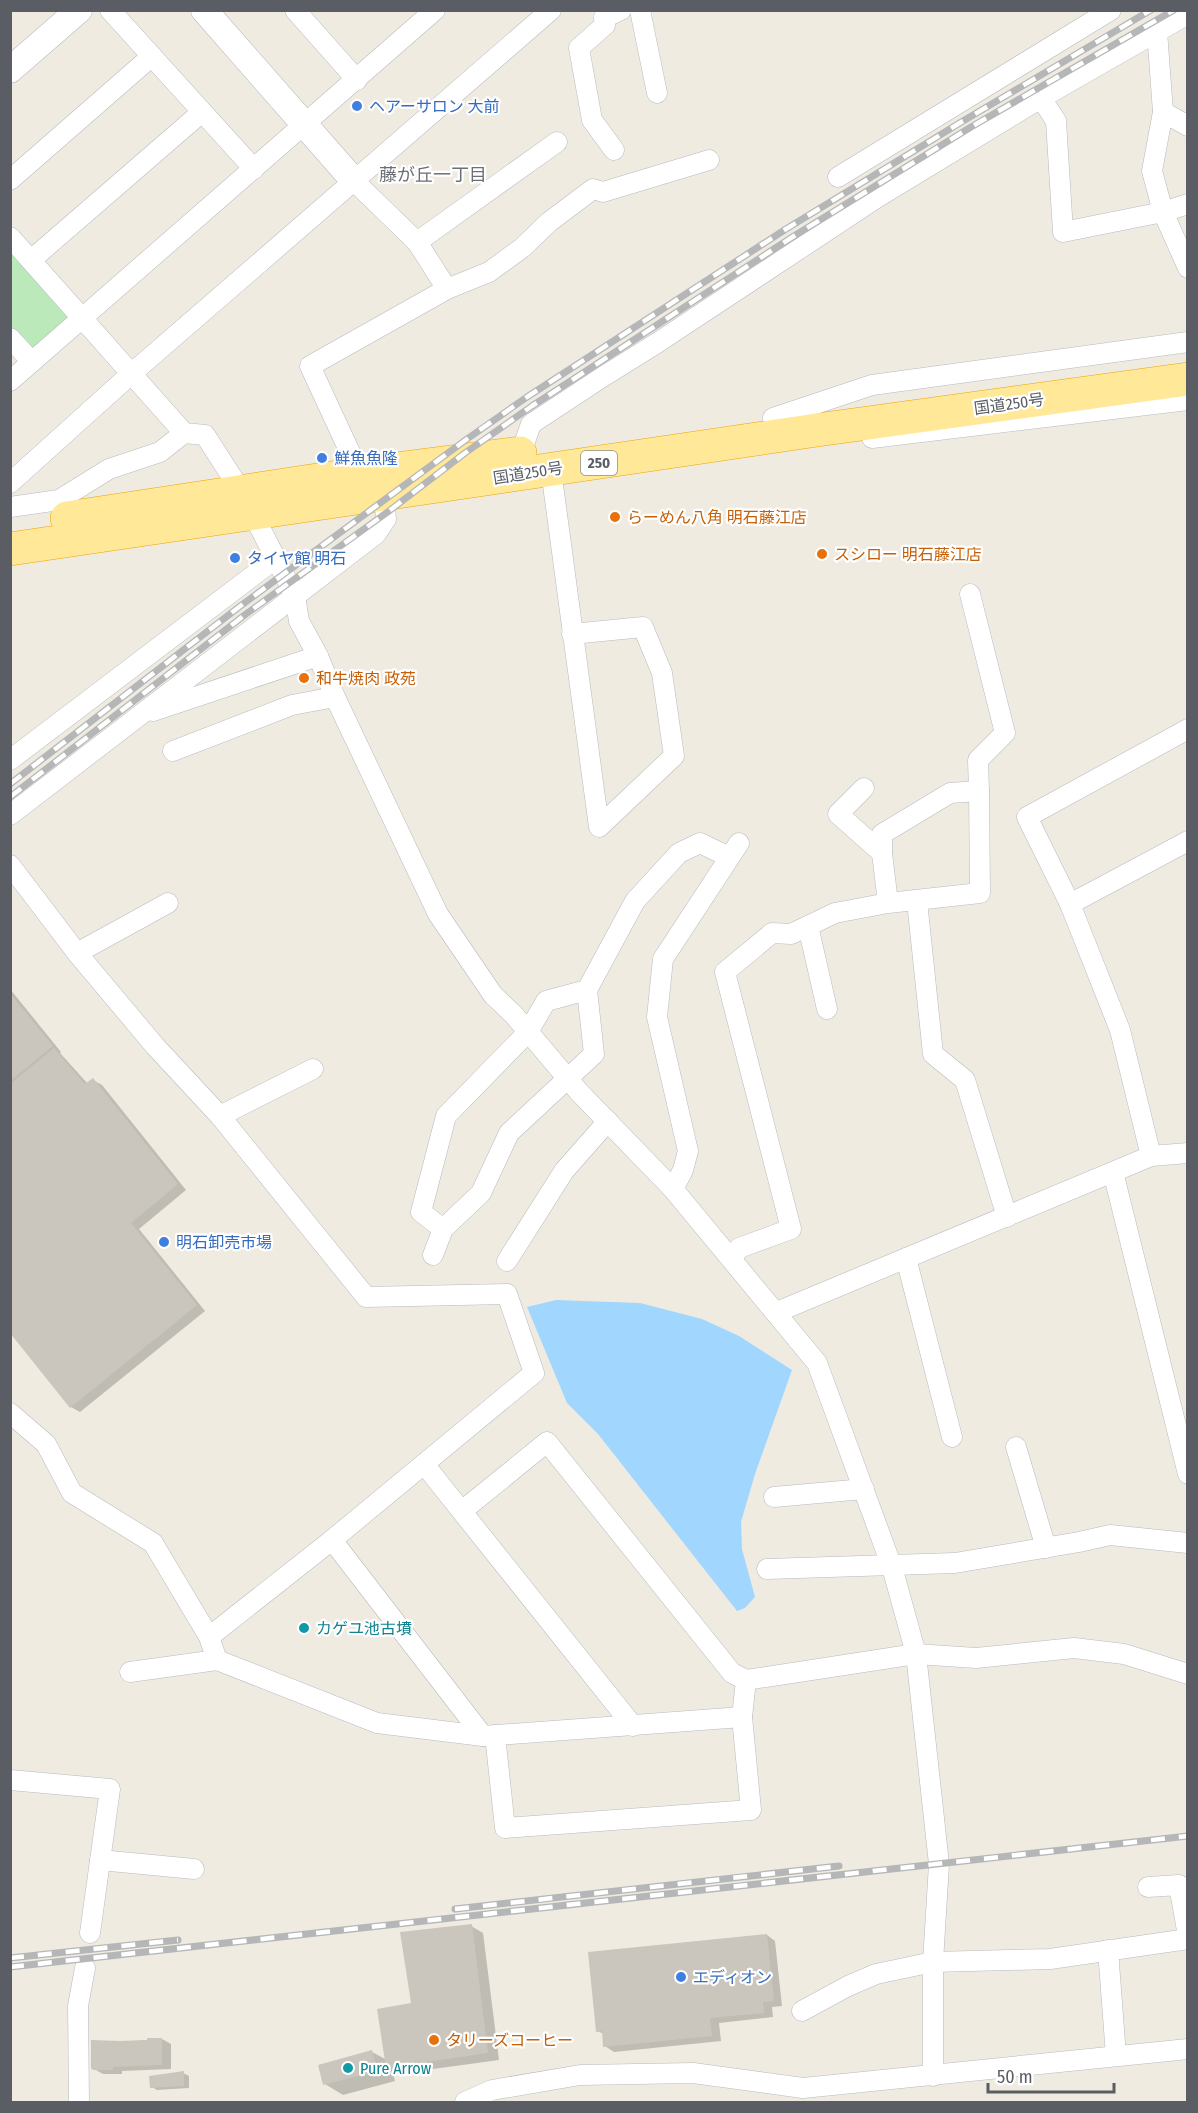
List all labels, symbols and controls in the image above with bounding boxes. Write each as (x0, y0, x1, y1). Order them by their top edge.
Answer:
place label: ヘアーサロン 大前 (369, 97, 499, 116)
marker: ヘアーサロン 大前 (350, 99, 364, 113)
district label: 藤が丘一丁目 (379, 164, 487, 186)
street label: 国道250号 (973, 390, 1045, 418)
place label: 鮮魚魚隆 (334, 449, 398, 468)
marker: 鮮魚魚隆 (315, 451, 329, 465)
road number: 250 (581, 451, 617, 475)
street label: 国道250号 (492, 458, 564, 488)
place label: らーめん八角 明石藤江店 (627, 508, 807, 527)
marker: らーめん八角 明石藤江店 (608, 510, 622, 524)
place label: スシロー 明石藤江店 (834, 545, 982, 564)
marker: スシロー 明石藤江店 (815, 547, 829, 561)
place label: タイヤ館 明石 (247, 549, 346, 568)
marker: タイヤ館 明石 (228, 551, 242, 565)
place label: 和牛焼肉 政苑 (316, 669, 416, 688)
marker: 和牛焼肉 政苑 (297, 671, 311, 685)
place label: 明石卸売市場 (176, 1233, 272, 1252)
marker: 明石卸売市場 (157, 1235, 171, 1249)
place label: カゲユ池古墳 (316, 1619, 412, 1638)
marker: カゲユ池古墳 (297, 1621, 311, 1635)
place label: エディオン (693, 1968, 772, 1987)
marker: エディオン (674, 1970, 688, 1984)
place label: タリーズコーヒー (446, 2031, 573, 2050)
marker: タリーズコーヒー (427, 2033, 441, 2047)
scale bar (988, 2056, 1114, 2094)
place label: Pure Arrow (360, 2059, 432, 2078)
marker: Pure Arrow (341, 2061, 355, 2075)
text: 50 m (997, 2066, 1033, 2088)

